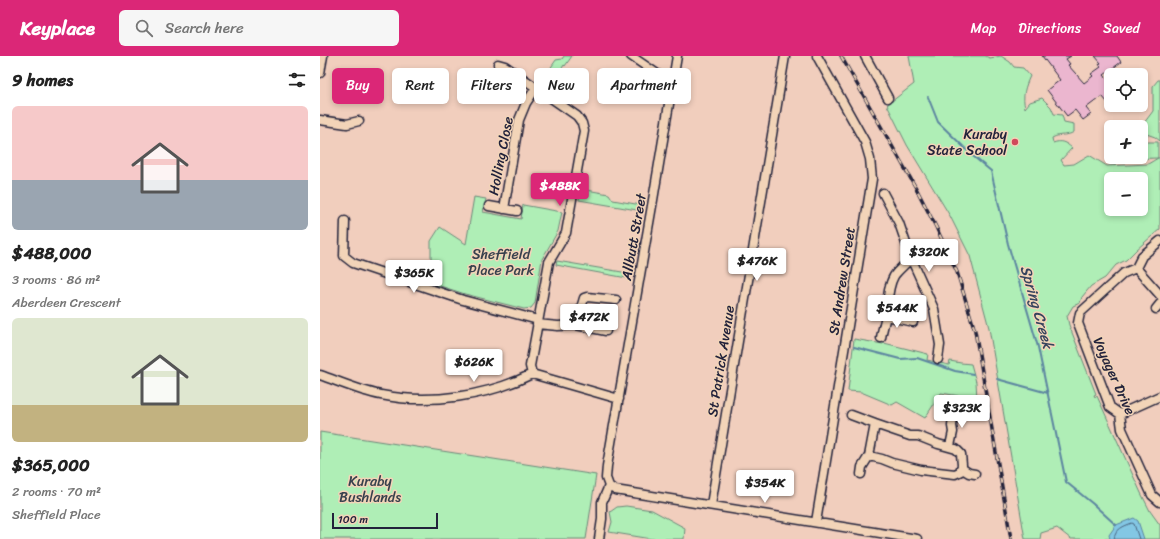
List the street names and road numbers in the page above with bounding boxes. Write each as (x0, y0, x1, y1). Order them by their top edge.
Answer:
street label: Holling Close (481, 114, 521, 198)
street label: Allbutt Street (614, 190, 654, 283)
street label: St Andrew Street (821, 225, 863, 337)
street label: St Patrick Avenue (700, 304, 742, 418)
street label: Voyager Drive (1086, 333, 1142, 419)

